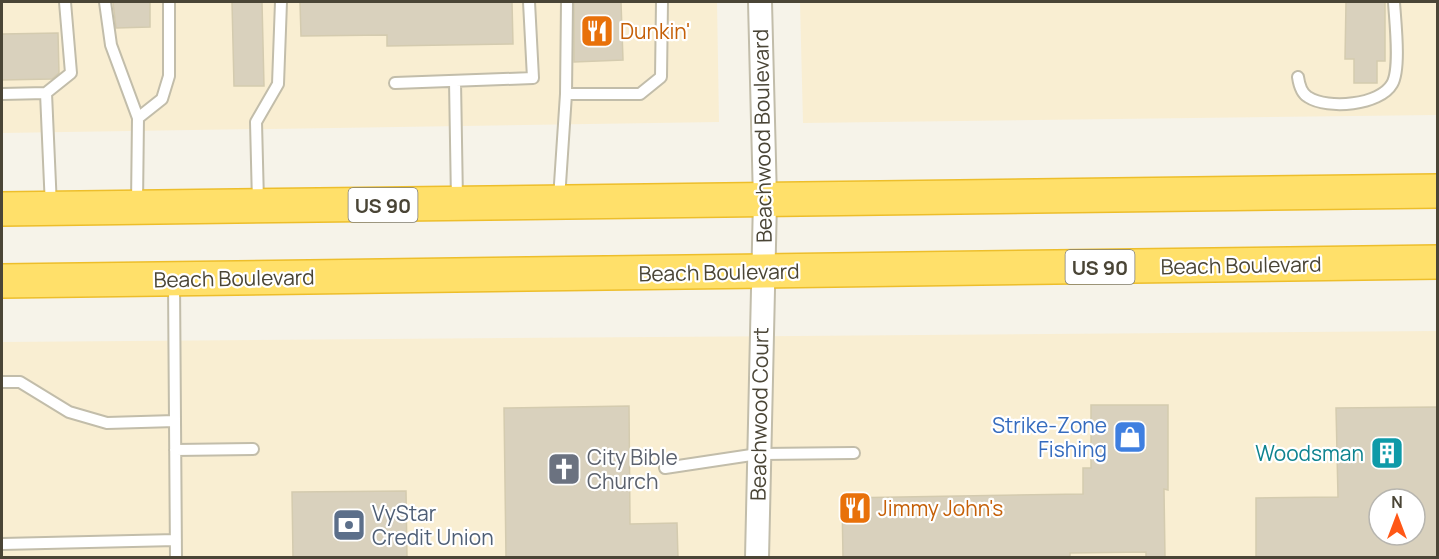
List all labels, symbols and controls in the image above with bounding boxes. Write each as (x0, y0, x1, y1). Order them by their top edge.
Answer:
restaurant icon: Dunkin' (579, 13, 615, 49)
place label: Dunkin' (620, 17, 691, 45)
street label: Beachwood Boulevard (746, 29, 778, 243)
road number: US 90 (348, 188, 418, 222)
road number: US 90 (1066, 250, 1134, 284)
street label: Beach Boulevard (1160, 250, 1322, 280)
street label: Beach Boulevard (638, 257, 800, 287)
street label: Beach Boulevard (153, 263, 315, 293)
street label: Beachwood Court (743, 327, 775, 501)
place label: Strike-Zone Fishing (992, 411, 1107, 463)
shop icon: Strike-Zone Fishing (1112, 419, 1148, 455)
building icon: Woodsman (1369, 435, 1405, 471)
place label: Woodsman (1255, 439, 1364, 467)
place label: City Bible Church (587, 443, 678, 495)
church icon: City Bible Church (546, 451, 582, 487)
north arrow (1367, 487, 1427, 547)
restaurant icon: Jimmy John's (837, 490, 873, 526)
text: N (1391, 491, 1403, 513)
place label: Jimmy John's (878, 494, 1003, 522)
place label: VyStar Credit Union (372, 499, 494, 551)
bank icon: VyStar Credit Union (331, 507, 367, 543)

